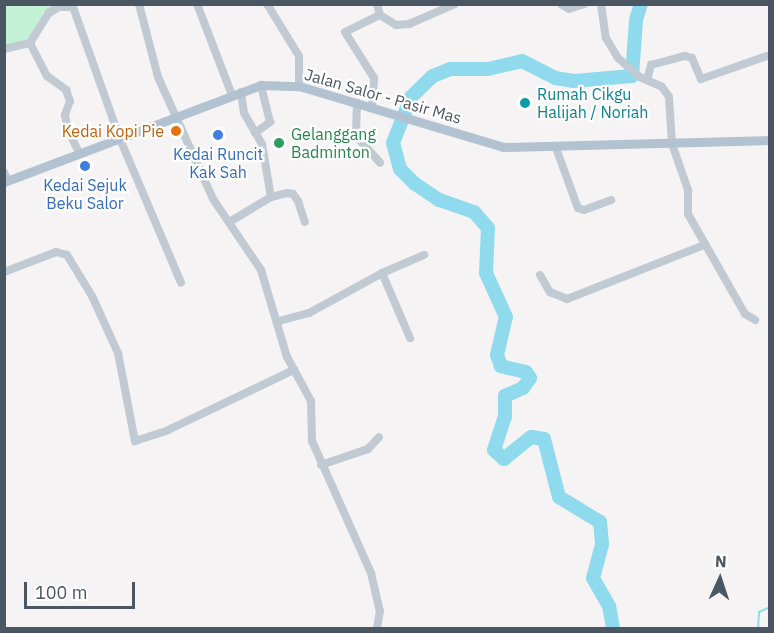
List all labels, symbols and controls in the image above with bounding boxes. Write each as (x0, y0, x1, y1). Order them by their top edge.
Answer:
street label: Jalan Salor - Pasir Mas (302, 64, 464, 128)
place label: Rumah Cikgu Halijah / Noriah (537, 84, 648, 122)
marker: Rumah Cikgu Halijah / Noriah (518, 96, 532, 110)
place label: Kedai Kopi Pie (62, 121, 164, 141)
marker: Kedai Kopi Pie (169, 124, 183, 138)
place label: Gelanggang Badminton (291, 124, 376, 162)
marker: Kedai Runcit Kak Sah (211, 128, 225, 142)
marker: Gelanggang Badminton (272, 136, 286, 150)
place label: Kedai Runcit Kak Sah (173, 144, 263, 182)
marker: Kedai Sejuk Beku Salor (78, 159, 92, 173)
place label: Kedai Sejuk Beku Salor (43, 175, 127, 213)
north arrow (690, 549, 750, 609)
text: N (715, 551, 727, 571)
scale bar (27, 570, 138, 608)
text: 100 m (35, 581, 87, 604)

